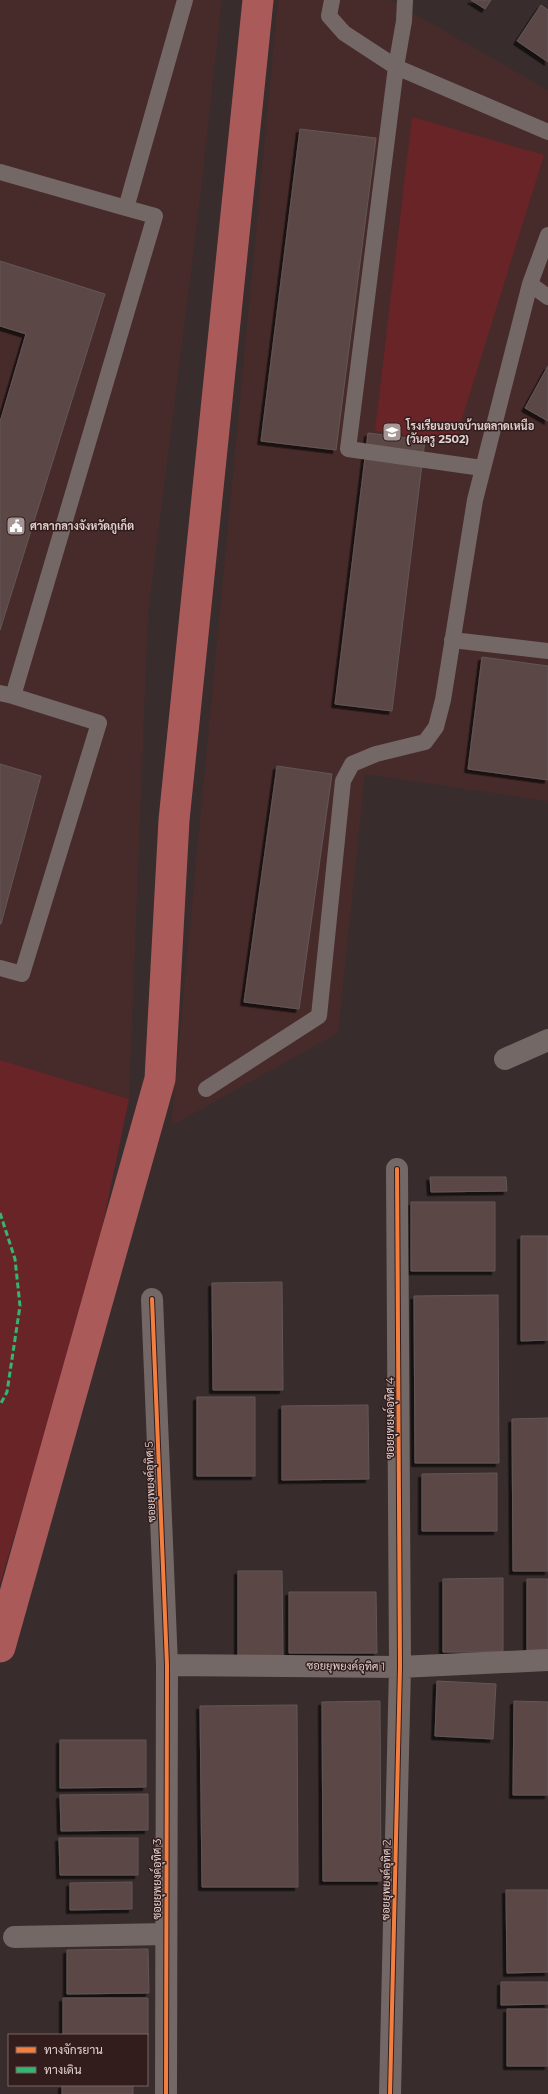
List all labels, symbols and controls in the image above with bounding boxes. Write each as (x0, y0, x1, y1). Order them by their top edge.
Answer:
place label: โรงเรียนอบจบ้านตลาดเหนือ (วันครู 2502) (405, 418, 534, 447)
school or university icon: โรงเรียนอบจบ้านตลาดเหนือ (วันครู 2502) (381, 421, 403, 443)
public building icon: ศาลากลางจังหวัดภูเก็ต (5, 515, 27, 537)
place label: ศาลากลางจังหวัดภูเก็ต (30, 518, 134, 534)
street label: ซอยยุพยงค์อุทิศ 4 (382, 1376, 399, 1459)
street label: ซอยยุพยงค์อุทิศ 5 (141, 1441, 160, 1523)
street label: ซอยยุพยงค์อุทิศ 1 (306, 1657, 386, 1676)
street label: ซอยยุพยงค์อุทิศ 3 (149, 1838, 166, 1920)
street label: ซอยยุพยงค์อุทิศ 2 (377, 1839, 396, 1921)
legend (8, 2034, 148, 2086)
text: ทางจักรยาน (44, 2042, 103, 2057)
text: ทางเดิน (44, 2062, 82, 2077)

